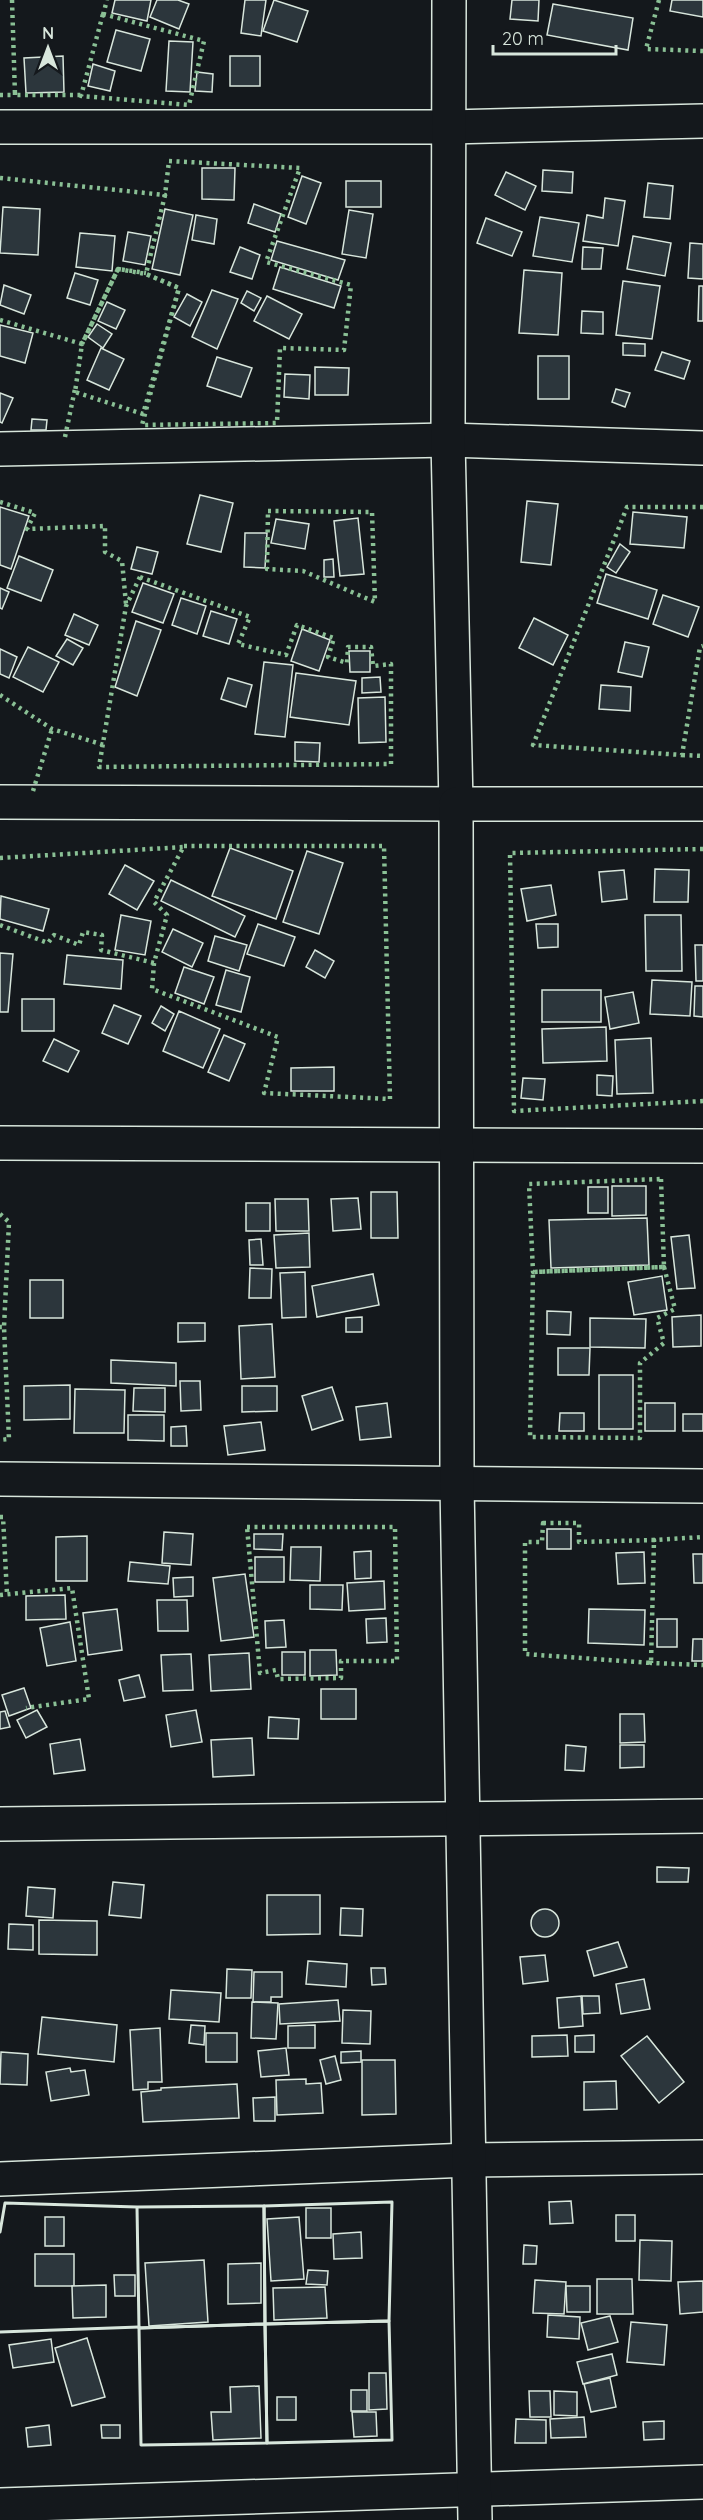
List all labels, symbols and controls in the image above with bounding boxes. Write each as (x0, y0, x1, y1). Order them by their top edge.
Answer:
north arrow (18, 18, 78, 78)
scale bar (493, 18, 616, 56)
text: N (42, 23, 54, 43)
text: 20 m (502, 27, 544, 50)

